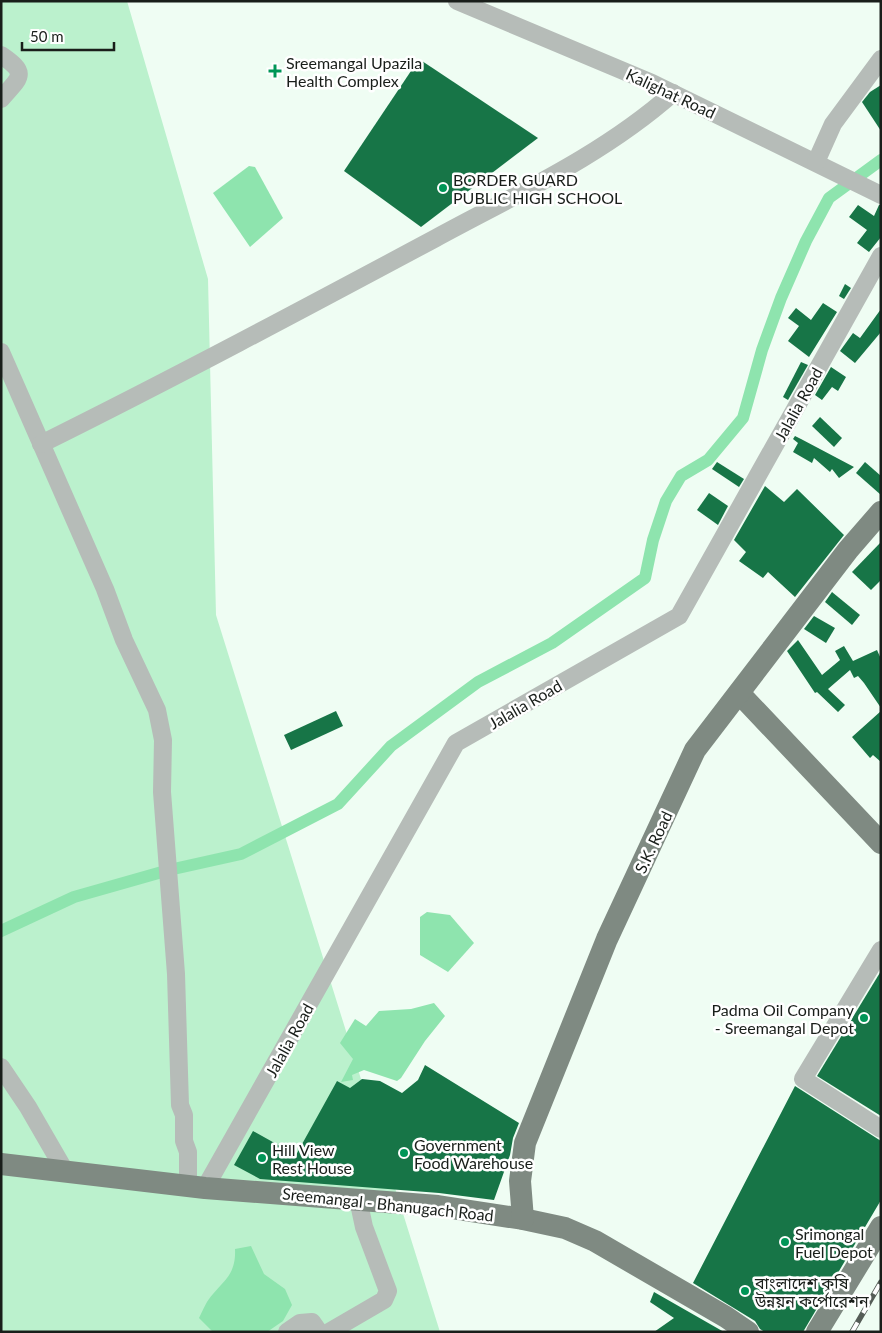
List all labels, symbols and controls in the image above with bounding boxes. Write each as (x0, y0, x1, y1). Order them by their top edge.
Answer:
scale bar (22, 20, 115, 52)
text: 50 m (30, 27, 64, 45)
place label: Sreemangal Upazila Health Complex (286, 53, 422, 90)
marker: Sreemangal Upazila Health Complex (268, 64, 282, 78)
street label: Kalighat Road (623, 64, 719, 122)
place label: BORDER GUARD PUBLIC HIGH SCHOOL (453, 170, 622, 207)
marker: BORDER GUARD PUBLIC HIGH SCHOOL (437, 182, 449, 194)
street label: Jalalia Road (770, 364, 826, 444)
street label: Jalalia Road (485, 675, 565, 733)
street label: S.K. Road (630, 808, 676, 876)
street label: Jalalia Road (261, 1000, 317, 1080)
place label: Padma Oil Company - Sreemangal Depot (712, 1000, 855, 1037)
marker: Padma Oil Company - Sreemangal Depot (858, 1012, 870, 1024)
place label: Government Food Warehouse (414, 1135, 533, 1172)
place label: Hill View Rest House (272, 1140, 352, 1177)
marker: Government Food Warehouse (398, 1147, 410, 1159)
marker: Hill View Rest House (256, 1152, 268, 1164)
street label: Sreemangal - Bhanugach Road (281, 1183, 495, 1225)
place label: Srimongal Fuel Depot (795, 1224, 873, 1261)
marker: Srimongal Fuel Depot (779, 1236, 791, 1248)
place label: বাংলাদেশ কৃষি উন্নয়ন কর্পোরেশন (754, 1273, 869, 1310)
marker: বাংলাদেশ কৃষি উন্নয়ন কর্পোরেশন (739, 1285, 751, 1297)

